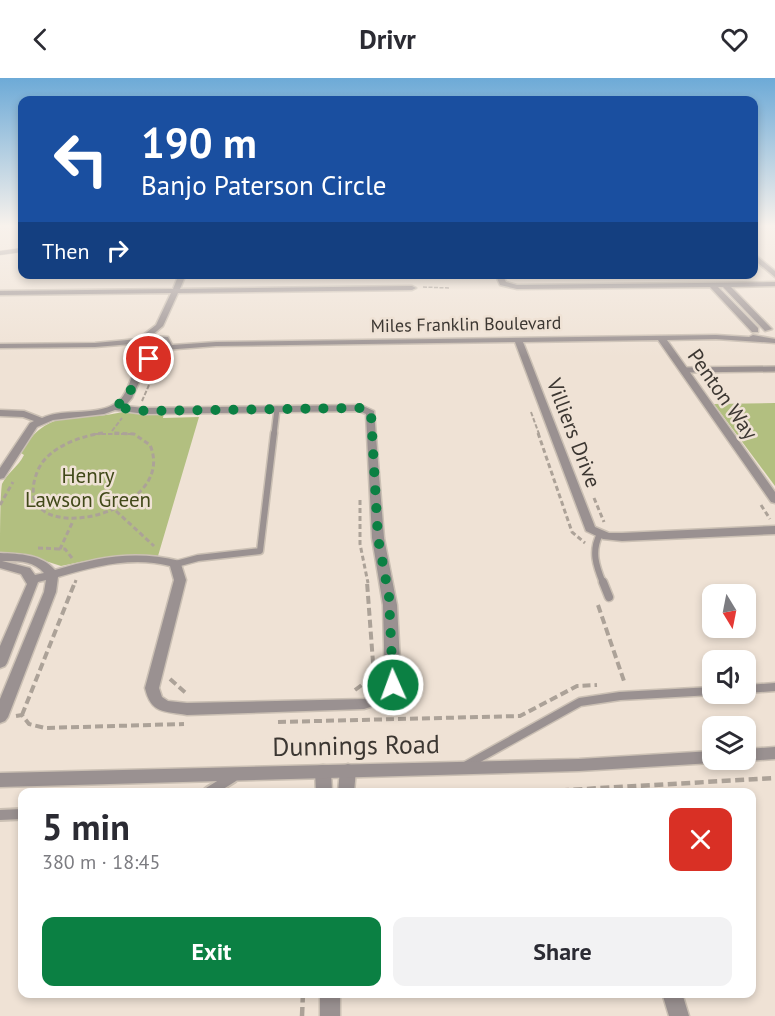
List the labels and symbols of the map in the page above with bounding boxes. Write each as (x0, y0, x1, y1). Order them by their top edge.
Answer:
street label: Miles Franklin Boulevard (370, 311, 562, 337)
pin (123, 333, 174, 384)
street label: Penton Way (682, 343, 764, 445)
street label: Villiers Drive (540, 374, 607, 491)
park label: Henry Lawson Green (25, 462, 151, 513)
north arrow (702, 584, 756, 638)
position arrow (361, 653, 425, 717)
street label: Dunnings Road (272, 727, 440, 763)

